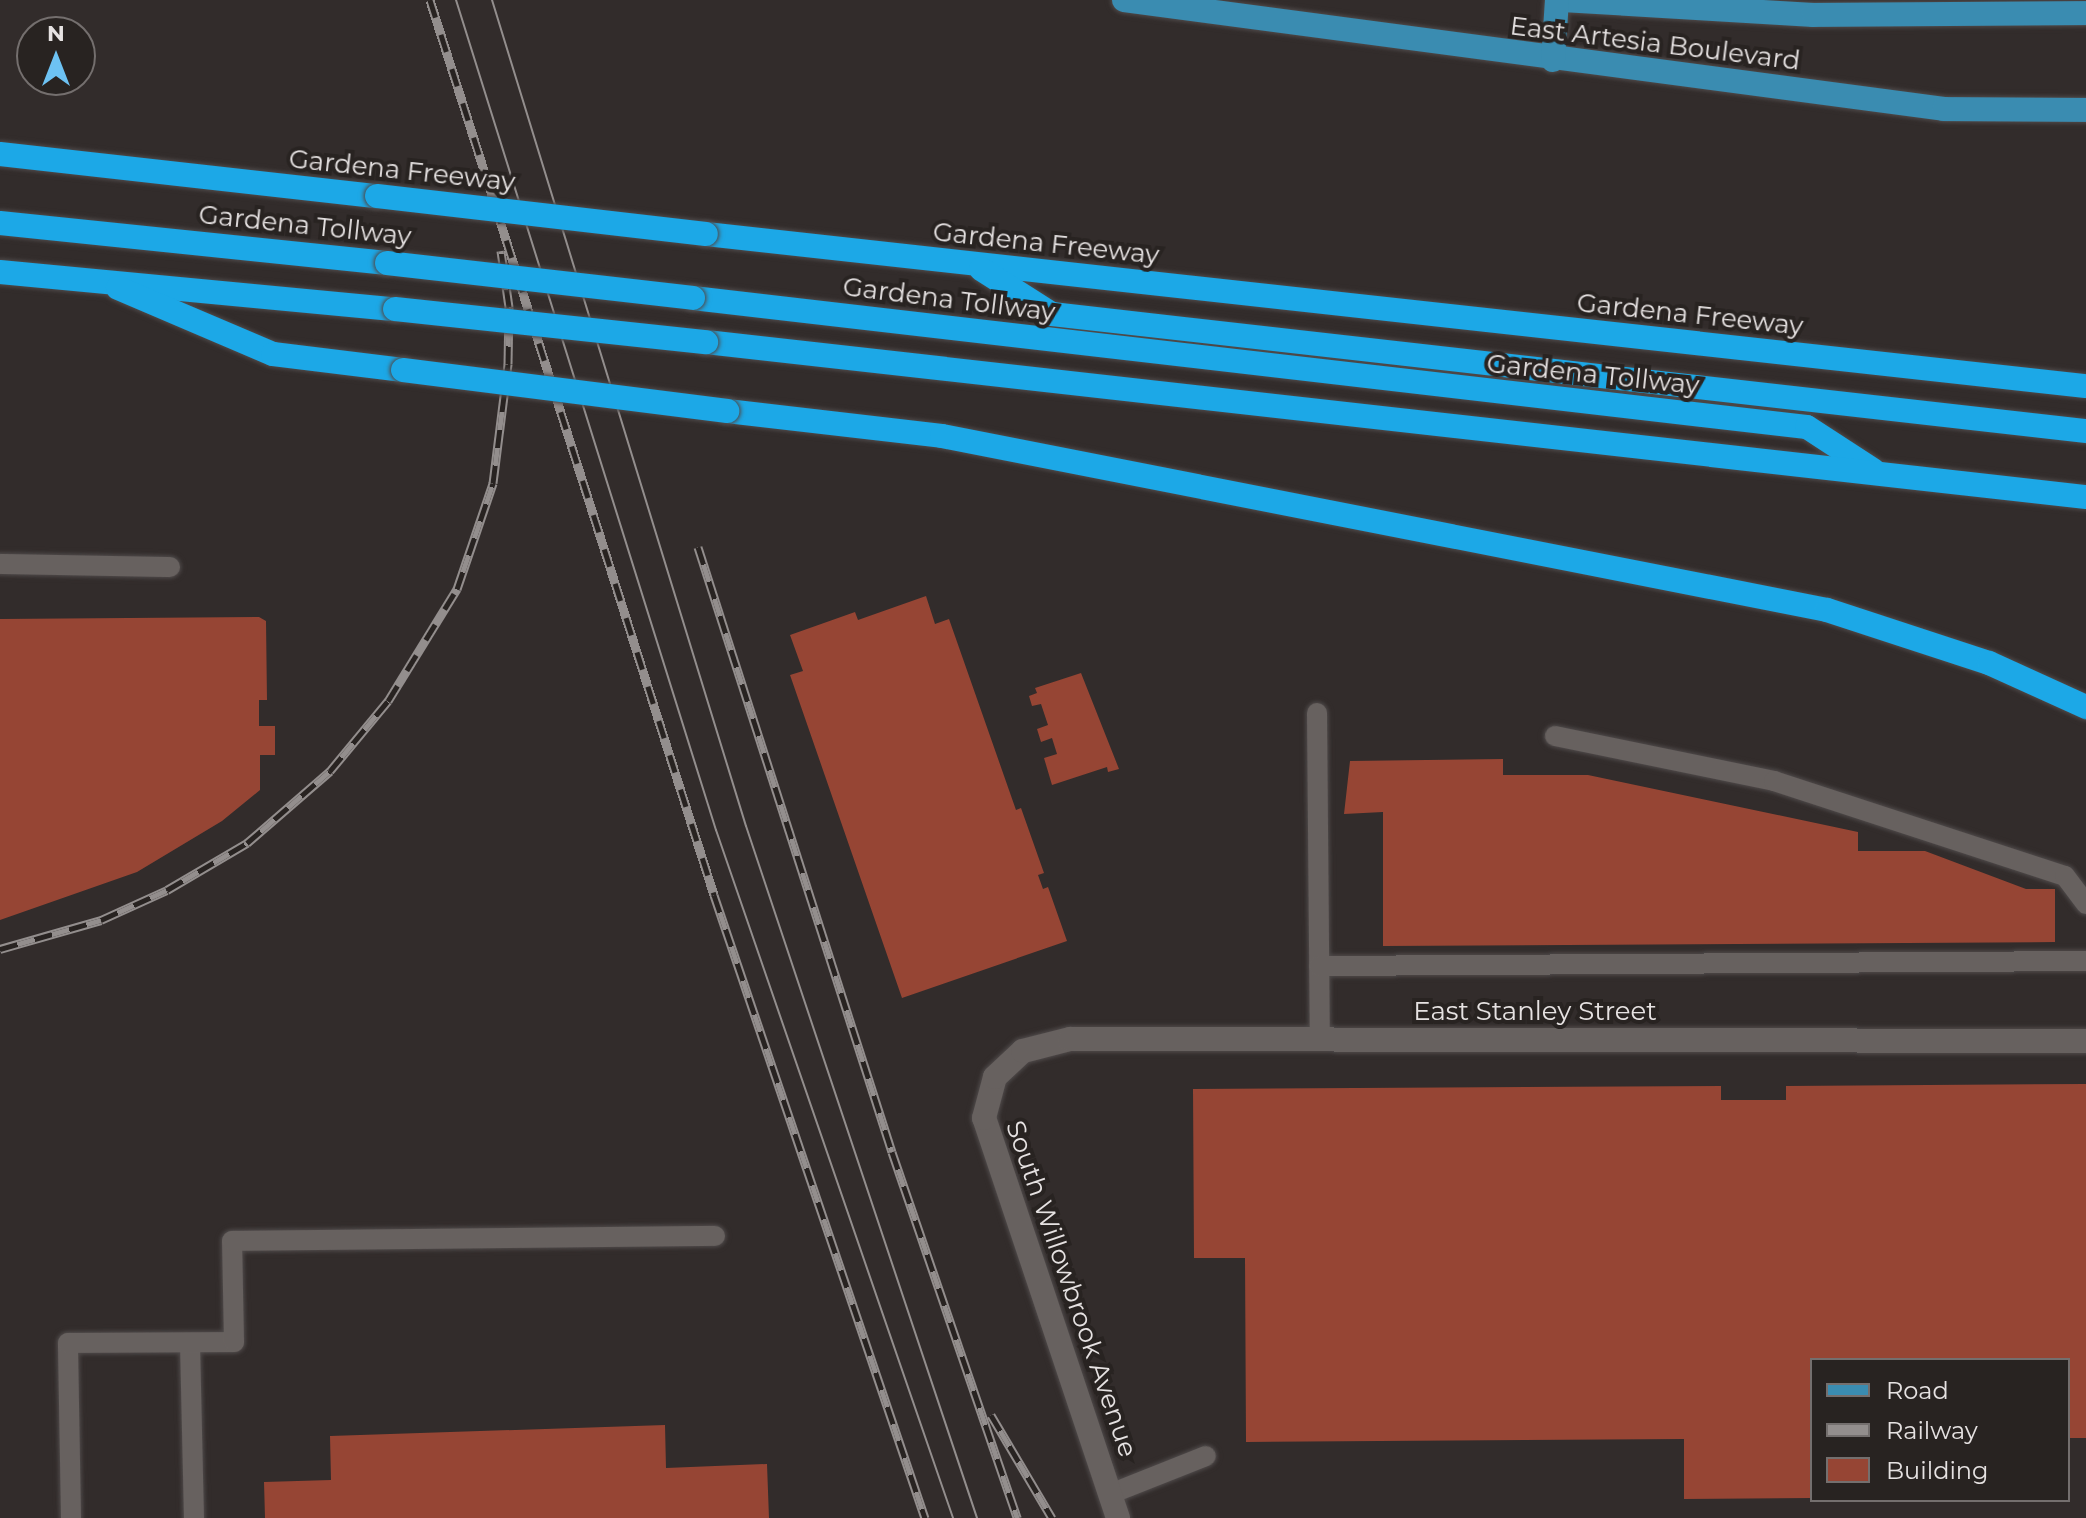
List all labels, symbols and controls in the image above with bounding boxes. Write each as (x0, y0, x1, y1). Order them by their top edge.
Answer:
street label: East Artesia Boulevard (1508, 11, 1802, 77)
north arrow (16, 16, 96, 96)
text: N (47, 20, 65, 47)
street label: Gardena Freeway (287, 144, 517, 198)
street label: Gardena Tollway (197, 199, 413, 253)
street label: Gardena Freeway (931, 217, 1161, 271)
street label: Gardena Tollway (841, 271, 1057, 329)
street label: Gardena Freeway (1575, 288, 1805, 342)
street label: Gardena Tollway (1485, 348, 1701, 402)
street label: East Stanley Street (1413, 996, 1657, 1028)
street label: South Willowbrook Avenue (999, 1117, 1143, 1461)
legend (1810, 1358, 2070, 1502)
text: Road (1886, 1376, 1949, 1405)
text: Railway (1886, 1416, 1978, 1445)
text: Building (1886, 1456, 1989, 1485)

